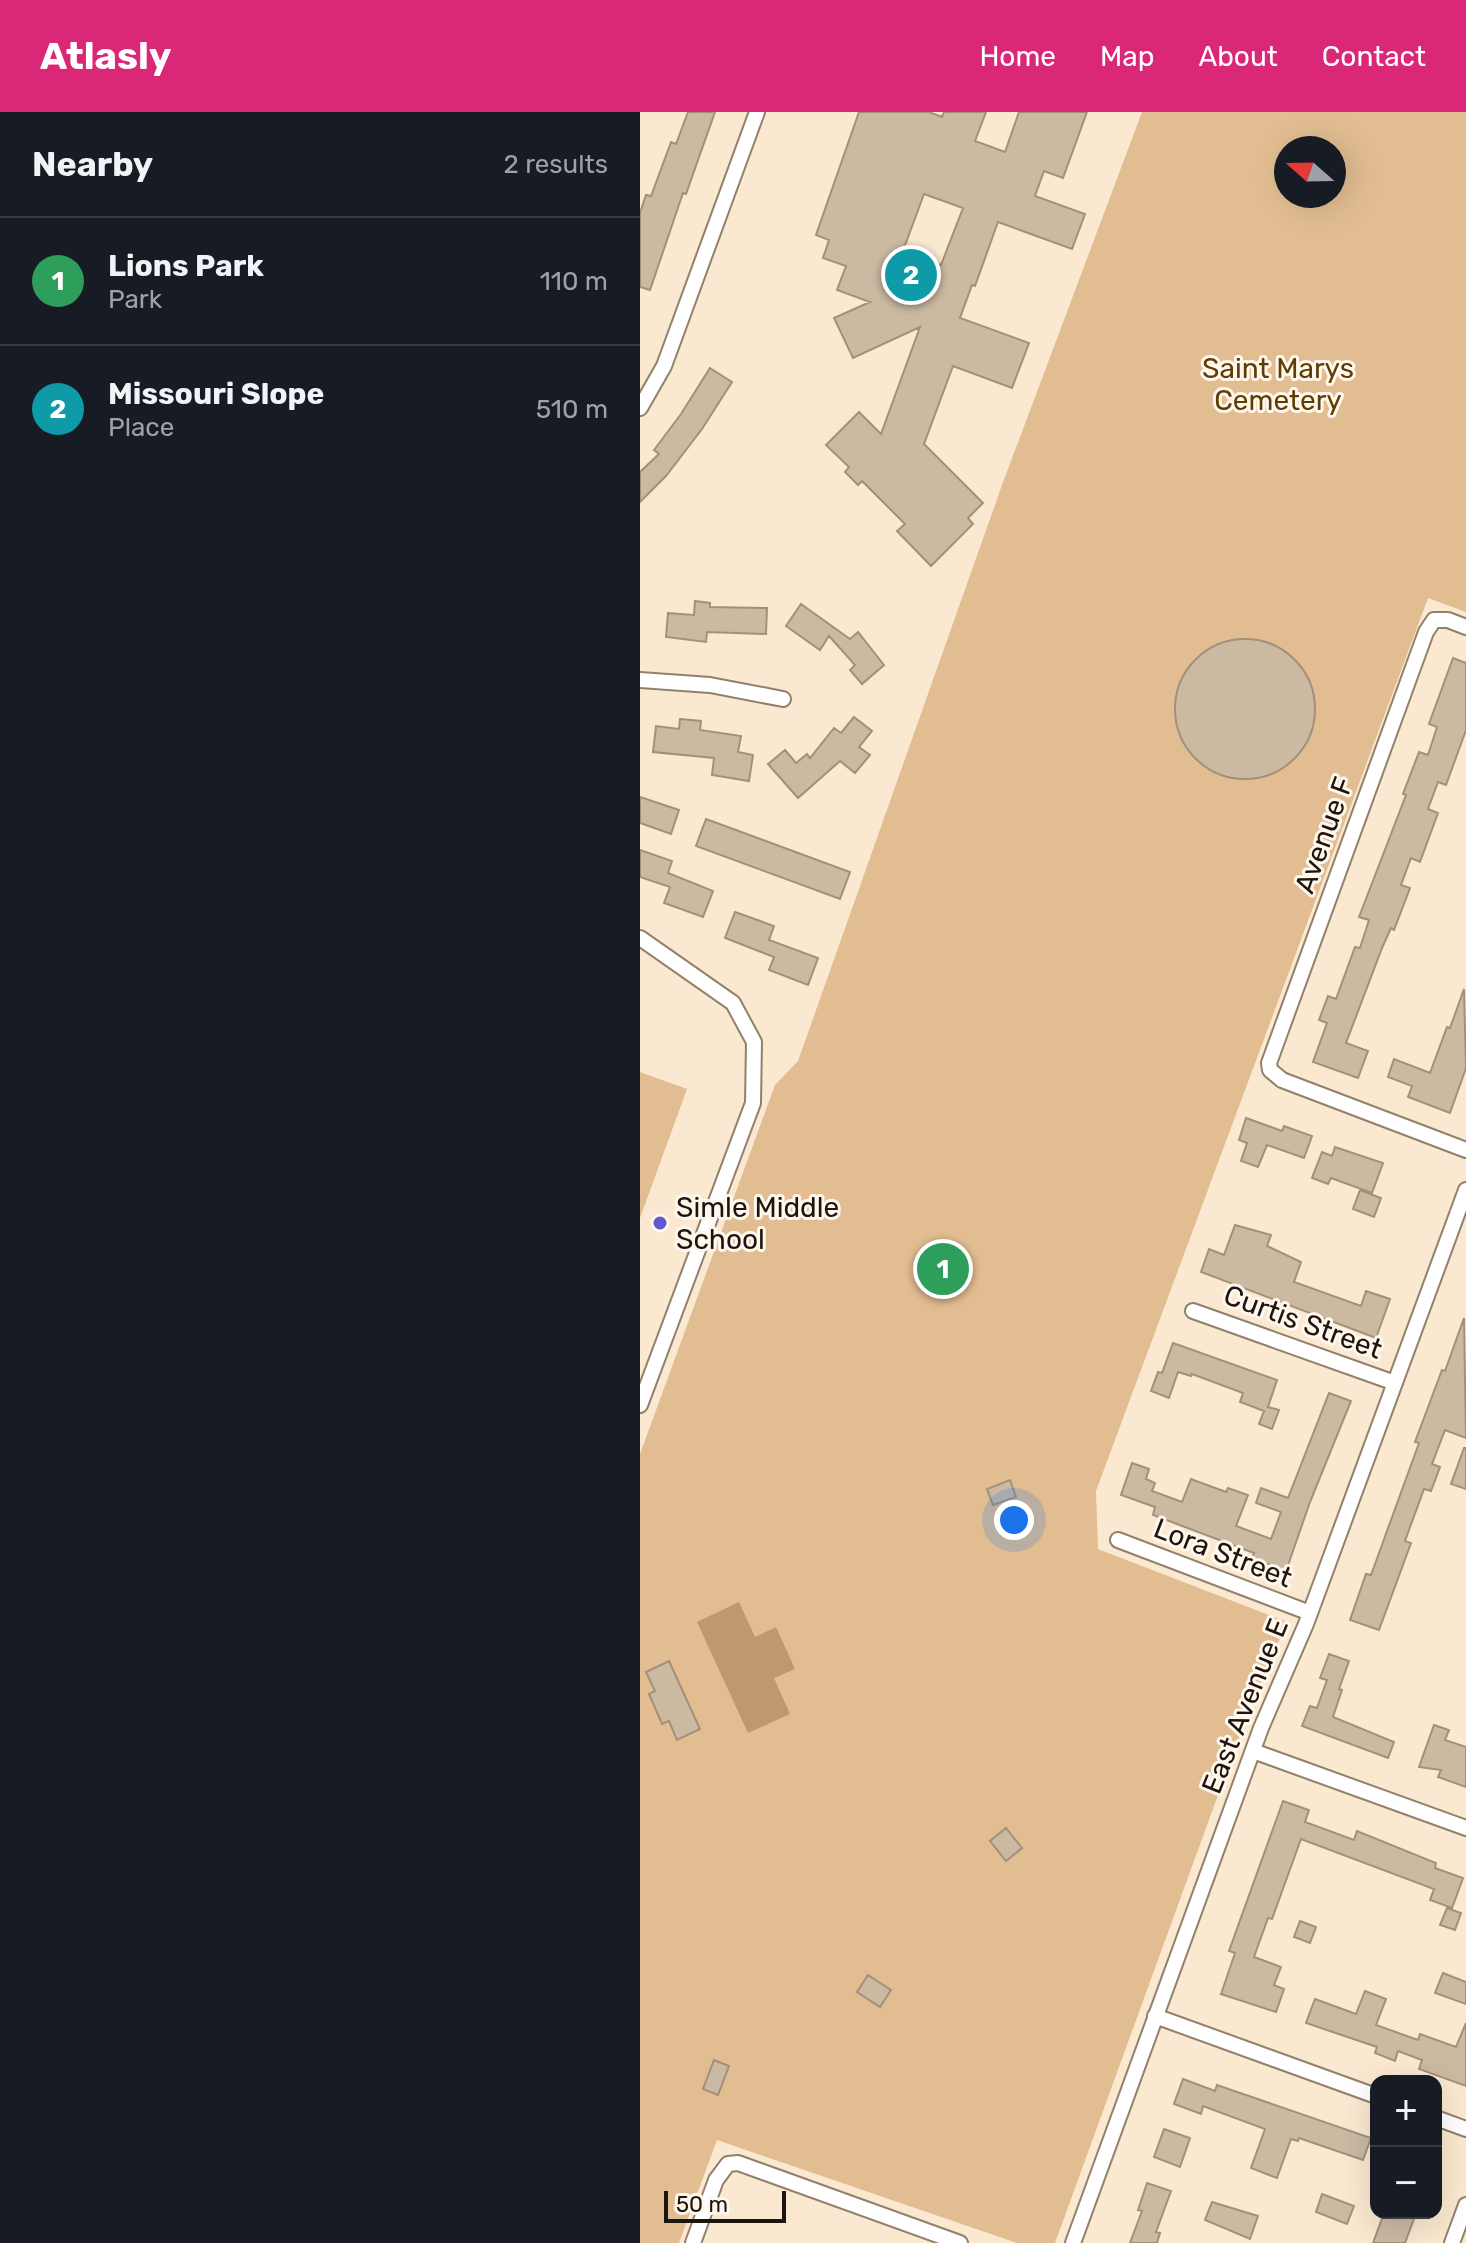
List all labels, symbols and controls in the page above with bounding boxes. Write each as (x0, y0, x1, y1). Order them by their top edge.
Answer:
text: Atlasly (40, 33, 172, 79)
text: Home (979, 40, 1056, 73)
text: Map (1100, 40, 1154, 73)
text: About (1198, 40, 1278, 73)
text: Contact (1322, 40, 1426, 73)
north arrow (1274, 136, 1346, 208)
text: Nearby (32, 144, 153, 185)
text: 2 results (504, 149, 608, 180)
pin: 2 (885, 245, 937, 305)
text: Lions Park (108, 248, 264, 284)
text: 1 (52, 266, 64, 297)
text: 110 m (540, 266, 608, 297)
text: Park (108, 284, 162, 315)
park label: Saint Marys Cemetery (1202, 352, 1354, 417)
text: Missouri Slope (108, 376, 324, 412)
text: 2 (50, 394, 66, 425)
text: 510 m (536, 394, 608, 425)
text: Place (108, 412, 174, 443)
street label: Avenue F (1288, 772, 1360, 898)
place label: Simle Middle School (676, 1191, 839, 1256)
marker: Simle Middle School (651, 1214, 669, 1232)
pin: 1 (917, 1239, 969, 1299)
street label: Curtis Street (1219, 1278, 1387, 1366)
your location (994, 1500, 1034, 1540)
street label: Lora Street (1149, 1512, 1297, 1594)
street label: East Avenue E (1195, 1614, 1295, 1798)
map controls (1370, 2075, 1442, 2219)
button: + (1370, 2075, 1442, 2147)
button: − (1370, 2147, 1442, 2219)
scale bar (664, 2187, 786, 2223)
text: 50 m (676, 2191, 728, 2218)

